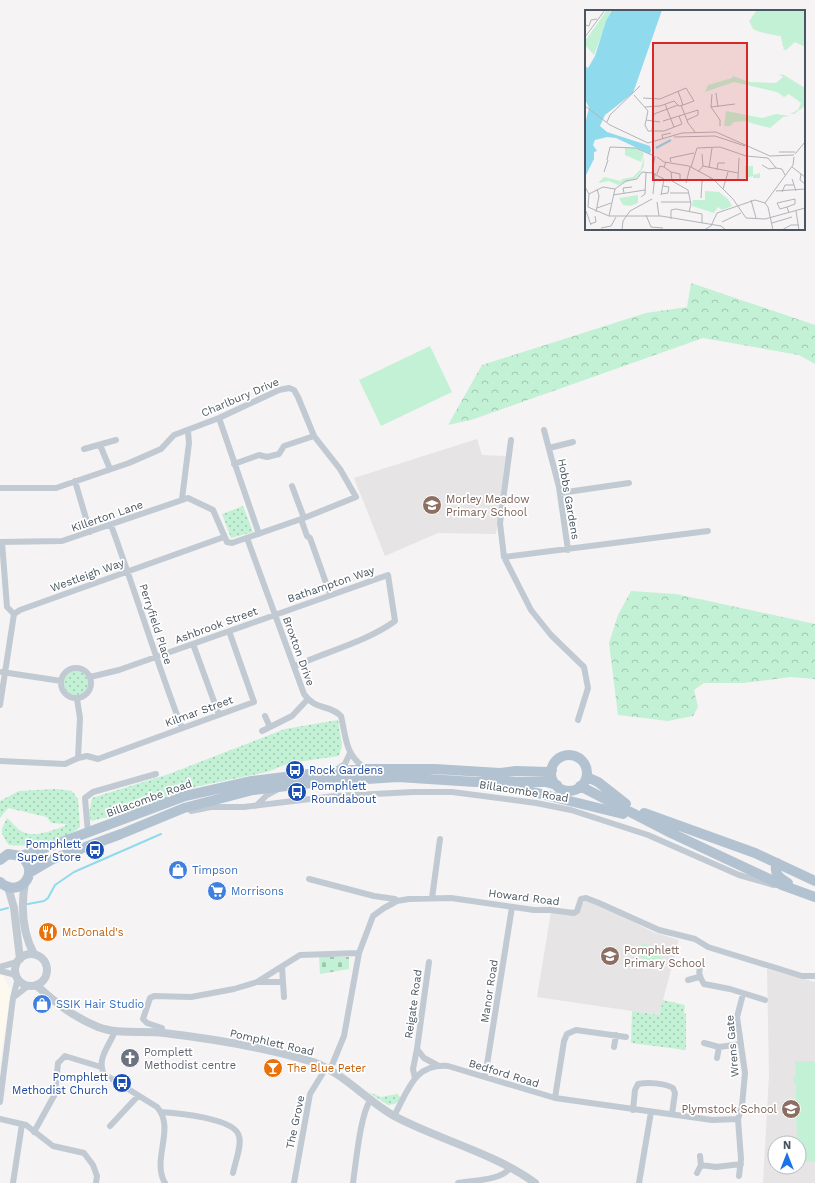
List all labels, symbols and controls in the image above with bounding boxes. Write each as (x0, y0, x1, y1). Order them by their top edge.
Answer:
inset map (585, 10, 805, 230)
street label: Charlbury Drive (199, 375, 281, 420)
street label: Hobbs Gardens (555, 457, 582, 541)
place label: Morley Meadow Primary School (446, 493, 529, 519)
school or university icon: Morley Meadow Primary School (421, 494, 443, 516)
street label: Killerton Lane (70, 498, 145, 535)
street label: Westleigh Way (49, 556, 126, 595)
street label: Bathampton Way (286, 563, 377, 605)
street label: Perryfield Place (136, 582, 175, 666)
street label: Ashbrook Street (173, 604, 260, 646)
street label: Broxton Drive (280, 615, 317, 688)
street label: Kilmar Street (163, 693, 235, 730)
bus stop icon: Rock Gardens (284, 759, 306, 781)
place label: Rock Gardens (309, 764, 383, 777)
street label: Billacombe Road (105, 777, 194, 820)
street label: Billacombe Road (478, 778, 569, 805)
place label: Pomphlett Roundabout (311, 780, 377, 806)
bus stop icon: Pomphlett Roundabout (286, 781, 308, 803)
place label: Pomphlett Super Store (17, 838, 81, 864)
bus stop icon: Pomphlett Super Store (84, 839, 106, 861)
shop icon: Timpson (167, 859, 189, 881)
place label: Timpson (192, 864, 238, 877)
supermarket icon: Morrisons (206, 880, 228, 902)
place label: Morrisons (231, 885, 284, 898)
street label: Howard Road (488, 887, 560, 908)
restaurant icon: McDonald's (37, 921, 59, 943)
place label: McDonald's (62, 926, 124, 939)
place label: Pomphlett Primary School (624, 944, 706, 970)
school or university icon: Pomphlett Primary School (599, 945, 621, 967)
street label: Manor Road (478, 959, 501, 1024)
street label: Reigate Road (402, 969, 425, 1040)
shop icon: SSIK Hair Studio (31, 993, 53, 1015)
place label: SSIK Hair Studio (56, 998, 144, 1011)
street label: Wrens Gate (723, 1014, 742, 1078)
street label: Pomphlett Road (228, 1026, 315, 1059)
place label: Pomplett Methodist centre (144, 1046, 236, 1072)
church icon: Pomplett Methodist centre (119, 1047, 141, 1069)
bar icon: The Blue Peter (262, 1057, 284, 1079)
street label: Bedford Road (467, 1057, 541, 1090)
place label: The Blue Peter (287, 1062, 367, 1075)
place label: Pomphlett Methodist Church (12, 1071, 108, 1097)
bus stop icon: Pomphlett Methodist Church (111, 1072, 133, 1094)
street label: The Grove (283, 1094, 307, 1150)
school or university icon: Plymstock School (780, 1098, 802, 1120)
place label: Plymstock School (682, 1103, 778, 1116)
north arrow (767, 1135, 807, 1175)
text: N (783, 1139, 791, 1152)

